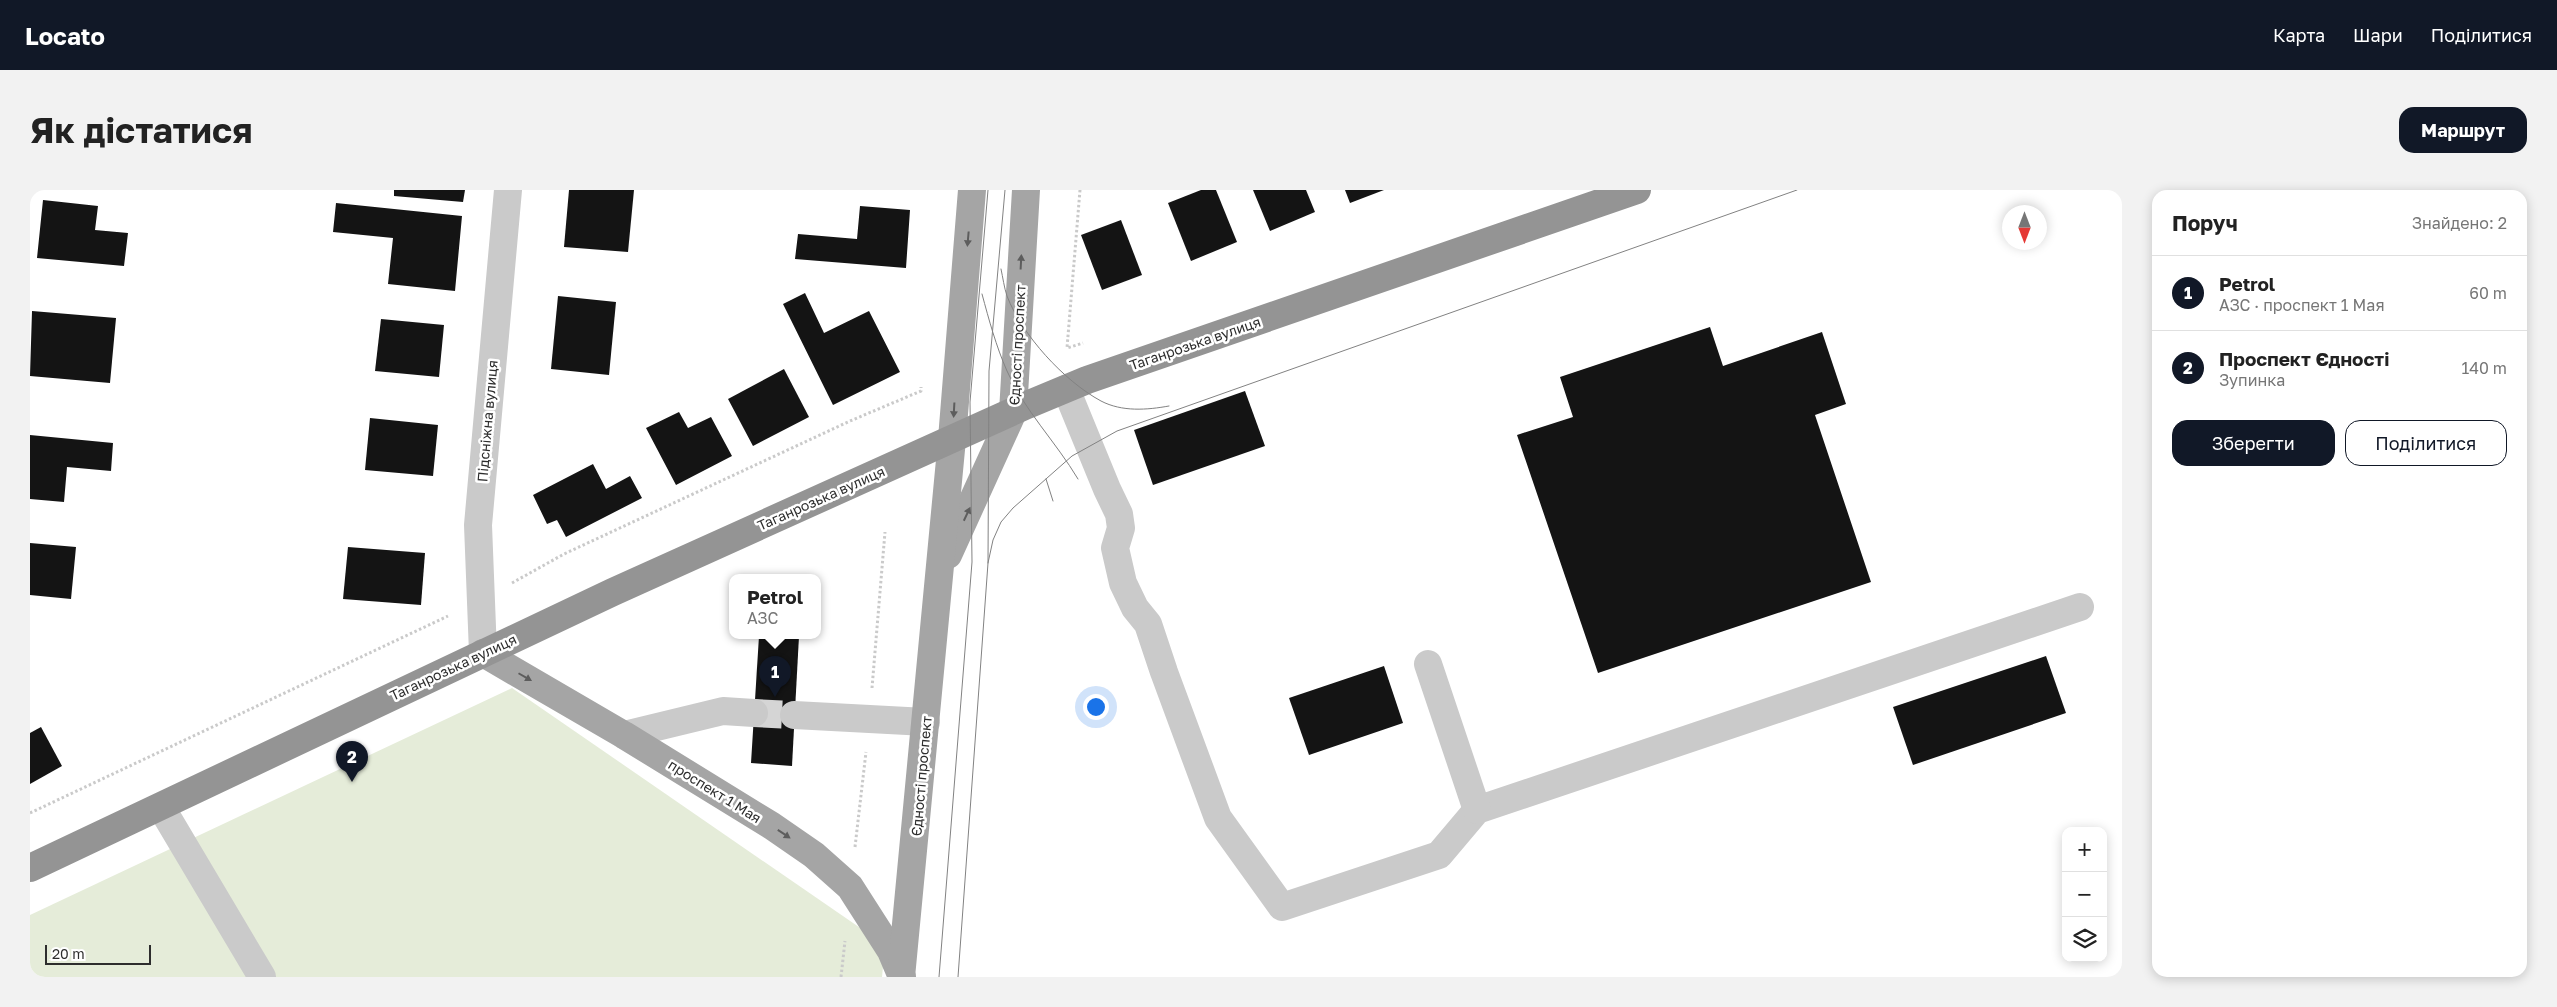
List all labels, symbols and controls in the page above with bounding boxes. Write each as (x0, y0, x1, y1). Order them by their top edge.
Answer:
text: Locato (25, 21, 105, 50)
text: Карта (2273, 24, 2325, 46)
text: Шари (2353, 24, 2403, 46)
text: Поділитися (2431, 24, 2532, 46)
button: Маршрут (2399, 107, 2527, 153)
text: Як дістатися (30, 109, 253, 151)
north arrow (2002, 205, 2047, 250)
text: Поруч (2172, 210, 2238, 236)
text: Знайдено: 2 (2412, 213, 2507, 233)
one-way arrow (964, 231, 972, 247)
one-way arrow (1018, 253, 1026, 269)
text: Petrol (2219, 272, 2275, 295)
text: 1 (2184, 283, 2192, 303)
text: 60 m (2469, 283, 2507, 303)
street label: Єдності проспект (1005, 284, 1029, 406)
text: АЗС · проспект 1 Мая (2219, 295, 2385, 315)
street label: Таганрозька вулиця (1127, 313, 1263, 373)
text: Проспект Єдності (2219, 347, 2389, 370)
text: 2 (2183, 358, 2193, 378)
text: 140 m (2461, 358, 2507, 378)
street label: Підсніжна вулиця (473, 359, 501, 483)
text: Зупинка (2219, 370, 2285, 390)
one-way arrow (949, 402, 957, 418)
button: Зберегти (2172, 420, 2335, 466)
button: Поділитися (2345, 420, 2507, 466)
street label: Таганрозька вулиця (755, 462, 887, 534)
one-way arrow (963, 507, 971, 521)
popup (729, 574, 821, 639)
text: Petrol (747, 585, 803, 608)
text: АЗС (747, 608, 778, 628)
street label: Таганрозька вулиця (387, 630, 519, 704)
pin: 1 (759, 656, 791, 697)
one-way arrow (518, 673, 532, 682)
your location (1083, 694, 1109, 720)
street label: Єдності проспект (907, 715, 935, 837)
pin: 2 (336, 741, 368, 782)
street label: проспект 1 Мая (665, 756, 765, 826)
map controls (2062, 827, 2107, 962)
button: + (2062, 827, 2107, 872)
one-way arrow (777, 829, 791, 839)
button: − (2062, 872, 2107, 917)
button: layers (2062, 917, 2107, 962)
scale bar (45, 942, 151, 965)
text: 20 m (52, 945, 85, 962)

